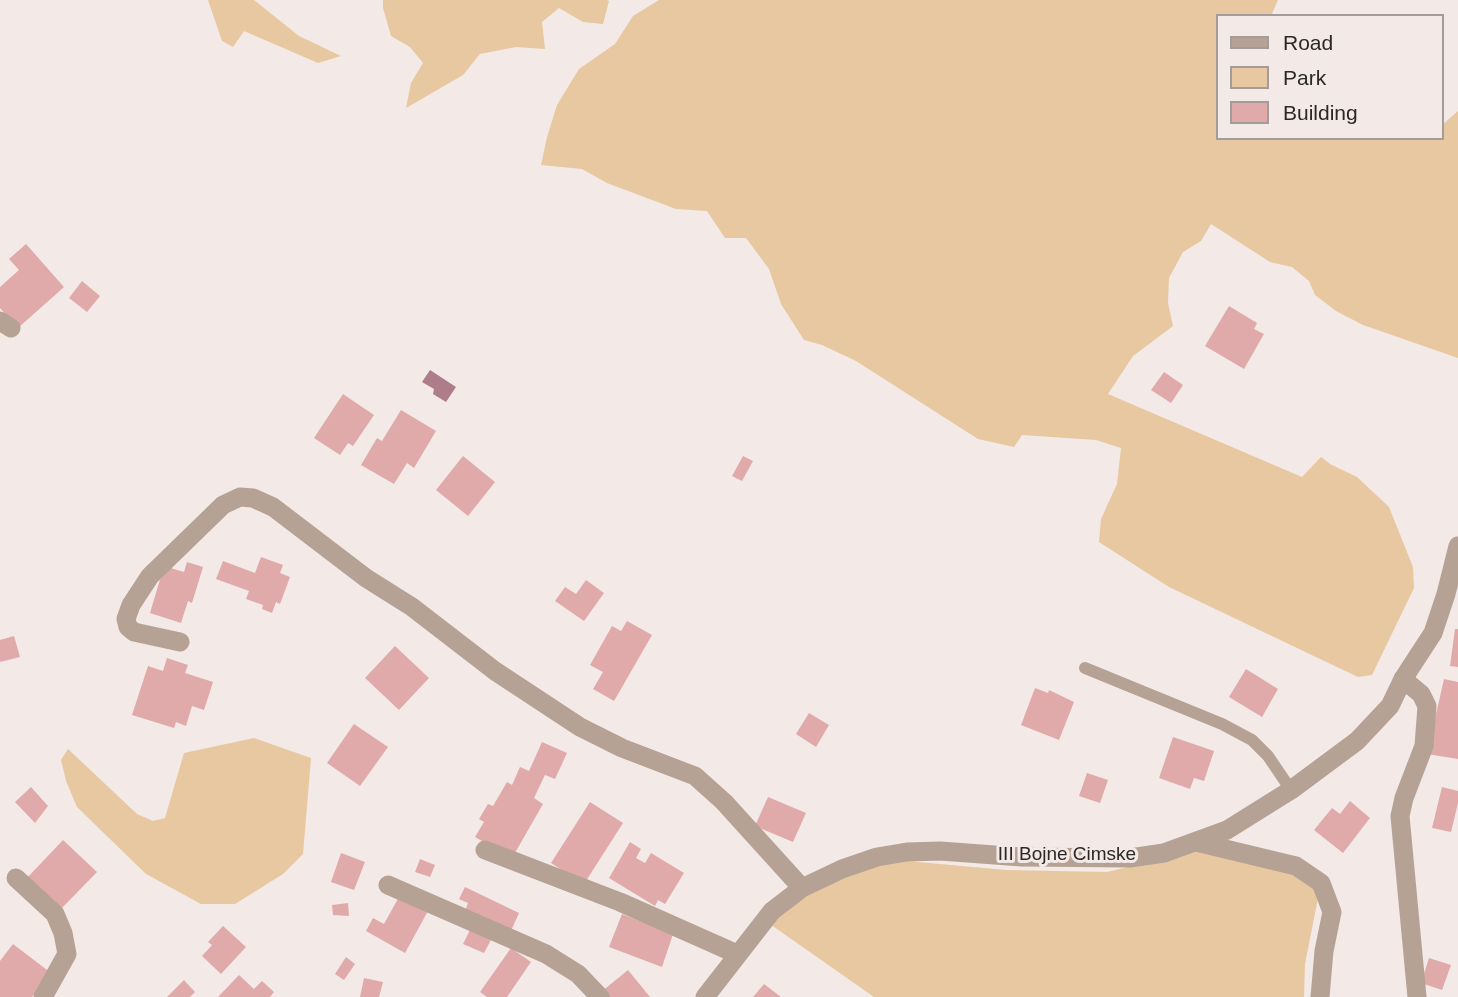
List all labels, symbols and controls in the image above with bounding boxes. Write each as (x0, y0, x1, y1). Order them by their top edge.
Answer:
legend (1216, 14, 1444, 140)
text: Road (1283, 31, 1333, 54)
text: Park (1283, 66, 1326, 89)
text: Building (1283, 101, 1358, 124)
street label: III Bojne Cimske (998, 844, 1136, 866)

